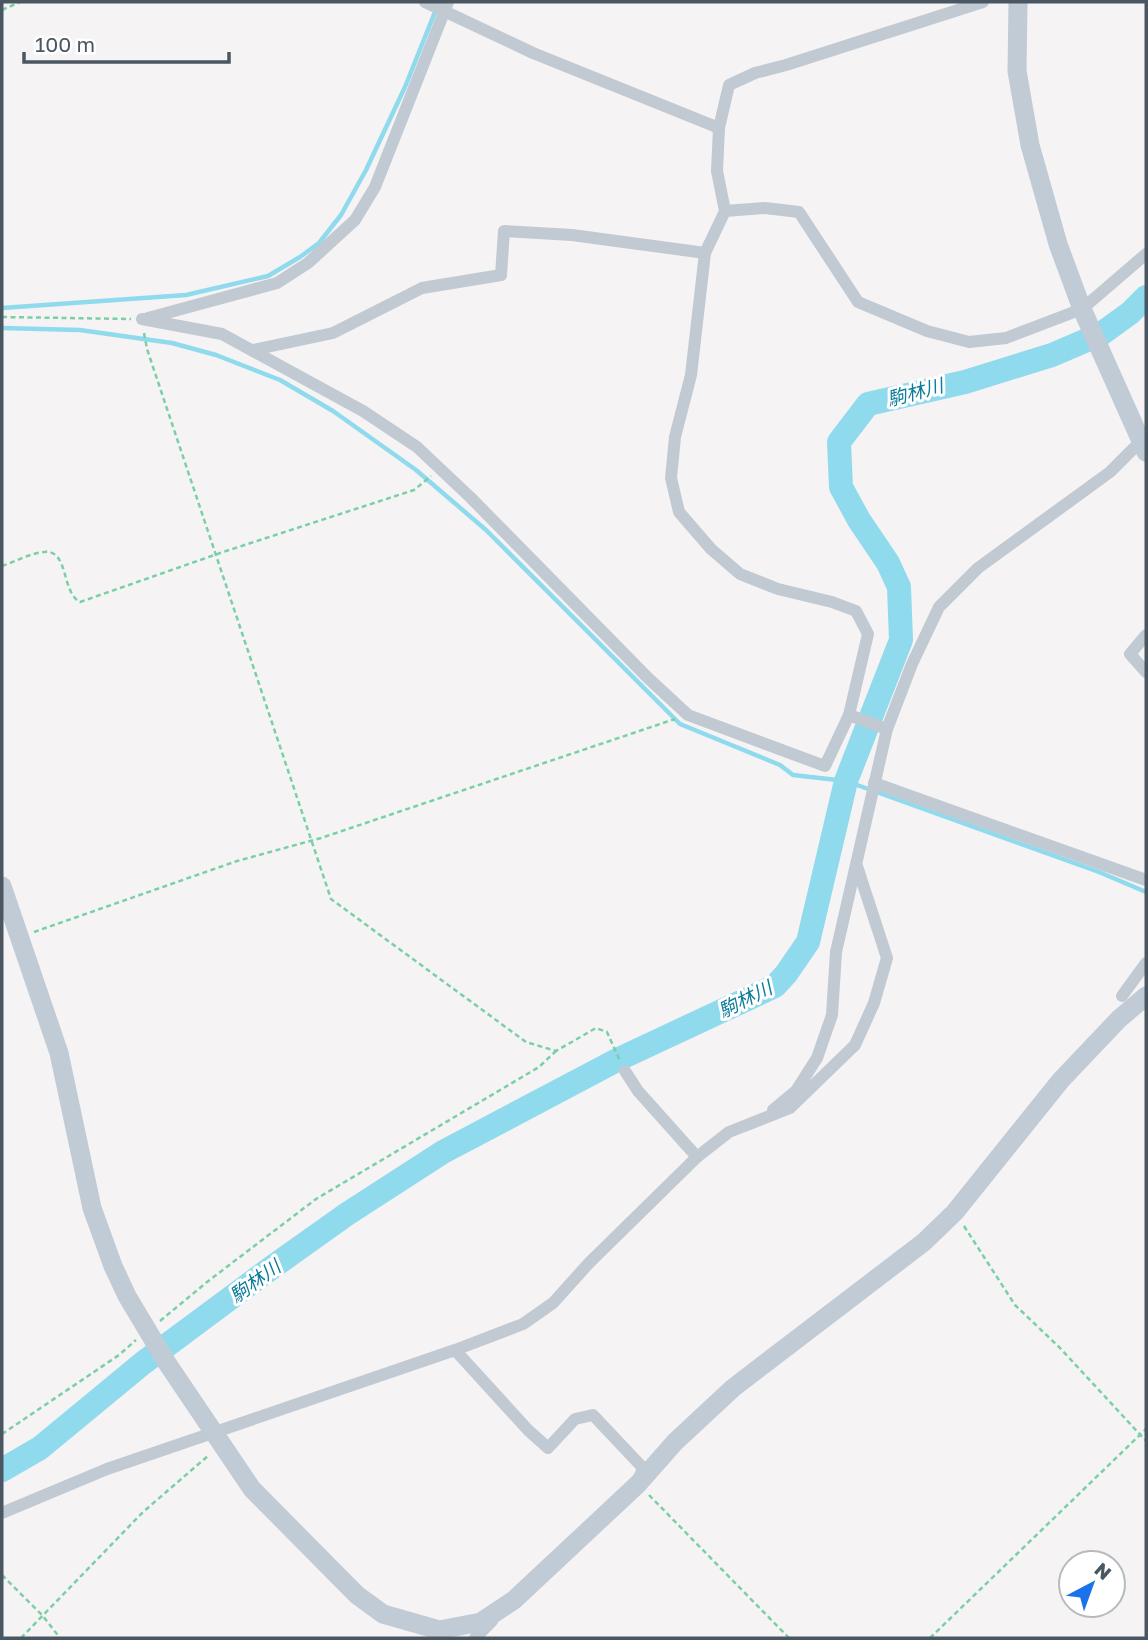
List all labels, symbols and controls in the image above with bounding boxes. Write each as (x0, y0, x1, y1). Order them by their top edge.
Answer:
scale bar (24, 21, 229, 65)
text: 100 m (35, 31, 95, 57)
water label: 駒林川 (884, 373, 947, 410)
water label: 駒林川 (714, 974, 777, 1022)
water label: 駒林川 (225, 1253, 286, 1307)
north arrow (1057, 1549, 1127, 1619)
text: N (1090, 1557, 1116, 1584)

